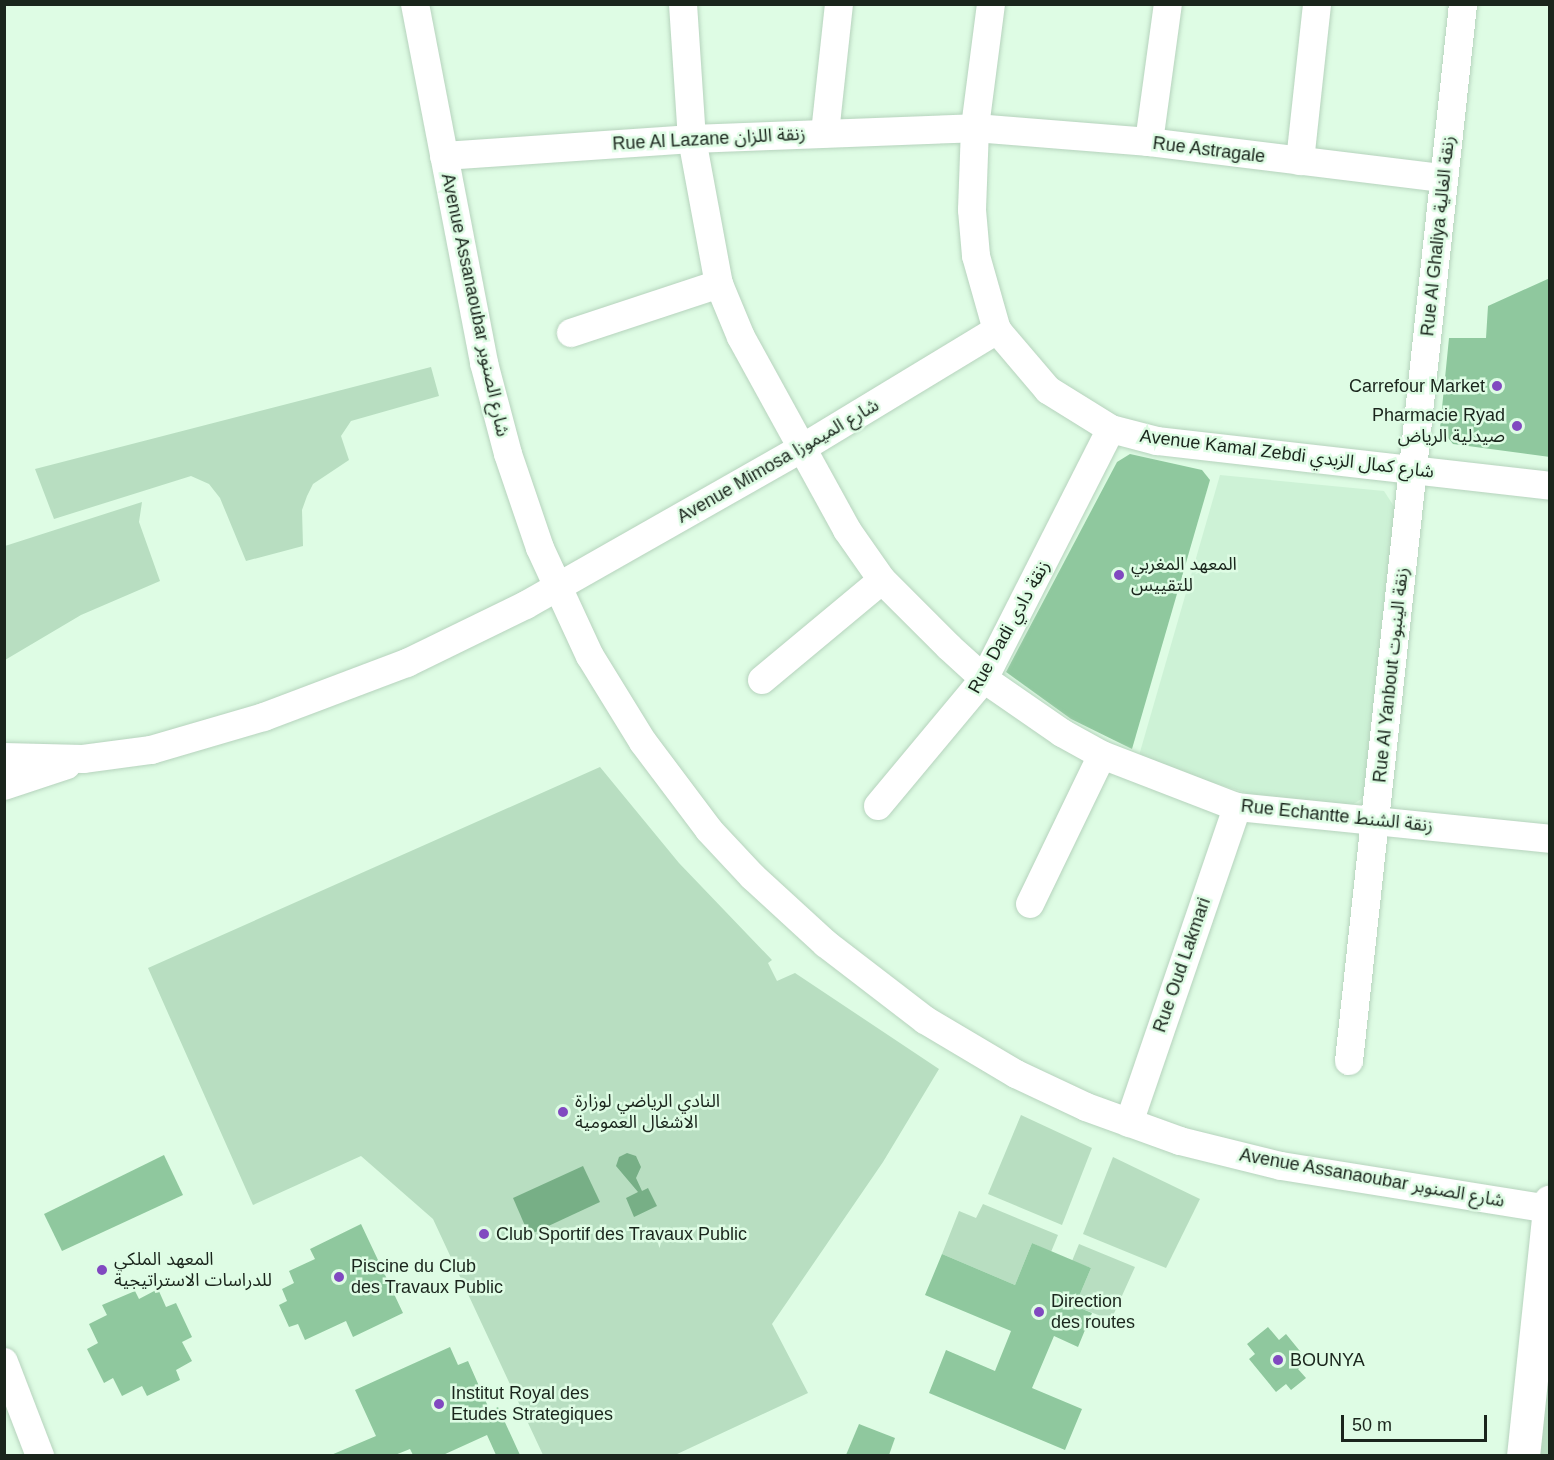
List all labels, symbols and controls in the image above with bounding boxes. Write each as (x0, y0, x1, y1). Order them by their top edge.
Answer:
street label: Rue Al Lazane زنقة اللزان (611, 123, 807, 155)
street label: Rue Astragale (1151, 132, 1267, 168)
street label: Rue Al Ghaliya زنقة الغالية (1417, 134, 1459, 338)
street label: Avenue Assanaoubar شارع الصنوبر (436, 171, 514, 439)
place label: Carrefour Market (1349, 375, 1485, 397)
marker: Carrefour Market (1490, 379, 1504, 393)
street label: Avenue Mimosa شارع الميموزا (673, 394, 883, 528)
place label: Pharmacie Ryad صيدلية الرياض (1372, 405, 1505, 448)
marker: Pharmacie Ryad صيدلية الرياض (1510, 419, 1524, 433)
street label: Avenue Kamal Zebdi شارع كمال الزبدي (1139, 425, 1435, 483)
place label: المعهد المغربي للتقييس (1131, 554, 1237, 596)
street label: Rue Dadi زنقة دادي (963, 557, 1055, 697)
street label: Rue Al Yanbout زنقة الينبوت (1369, 566, 1413, 784)
marker: المعهد المغربي للتقييس (1112, 568, 1126, 582)
street label: Rue Echantte زنقة الشنط (1240, 795, 1434, 837)
street label: Rue Oud Lakmari (1149, 895, 1215, 1035)
place label: النادي الرياضي لوزارة الاشغال العمومية (575, 1091, 720, 1134)
marker: النادي الرياضي لوزارة الاشغال العمومية (556, 1105, 570, 1119)
street label: Avenue Assanaoubar شارع الصنوبر (1237, 1144, 1507, 1212)
place label: Club Sportif des Travaux Public (496, 1223, 747, 1245)
marker: Club Sportif des Travaux Public (477, 1227, 491, 1241)
place label: المعهد الملكي للدراسات الاستراتيجية (114, 1249, 272, 1292)
place label: Piscine du Club des Travaux Public (351, 1256, 503, 1298)
marker: المعهد الملكي للدراسات الاستراتيجية (95, 1263, 109, 1277)
marker: Piscine du Club des Travaux Public (332, 1270, 346, 1284)
place label: Direction des routes (1051, 1291, 1135, 1334)
marker: Direction des routes (1032, 1305, 1046, 1319)
place label: BOUNYA (1290, 1349, 1365, 1371)
marker: BOUNYA (1271, 1353, 1285, 1367)
place label: Institut Royal des Etudes Strategiques (451, 1383, 613, 1426)
marker: Institut Royal des Etudes Strategiques (432, 1397, 446, 1411)
scale bar (1344, 1403, 1490, 1441)
text: 50 m (1352, 1415, 1392, 1435)

